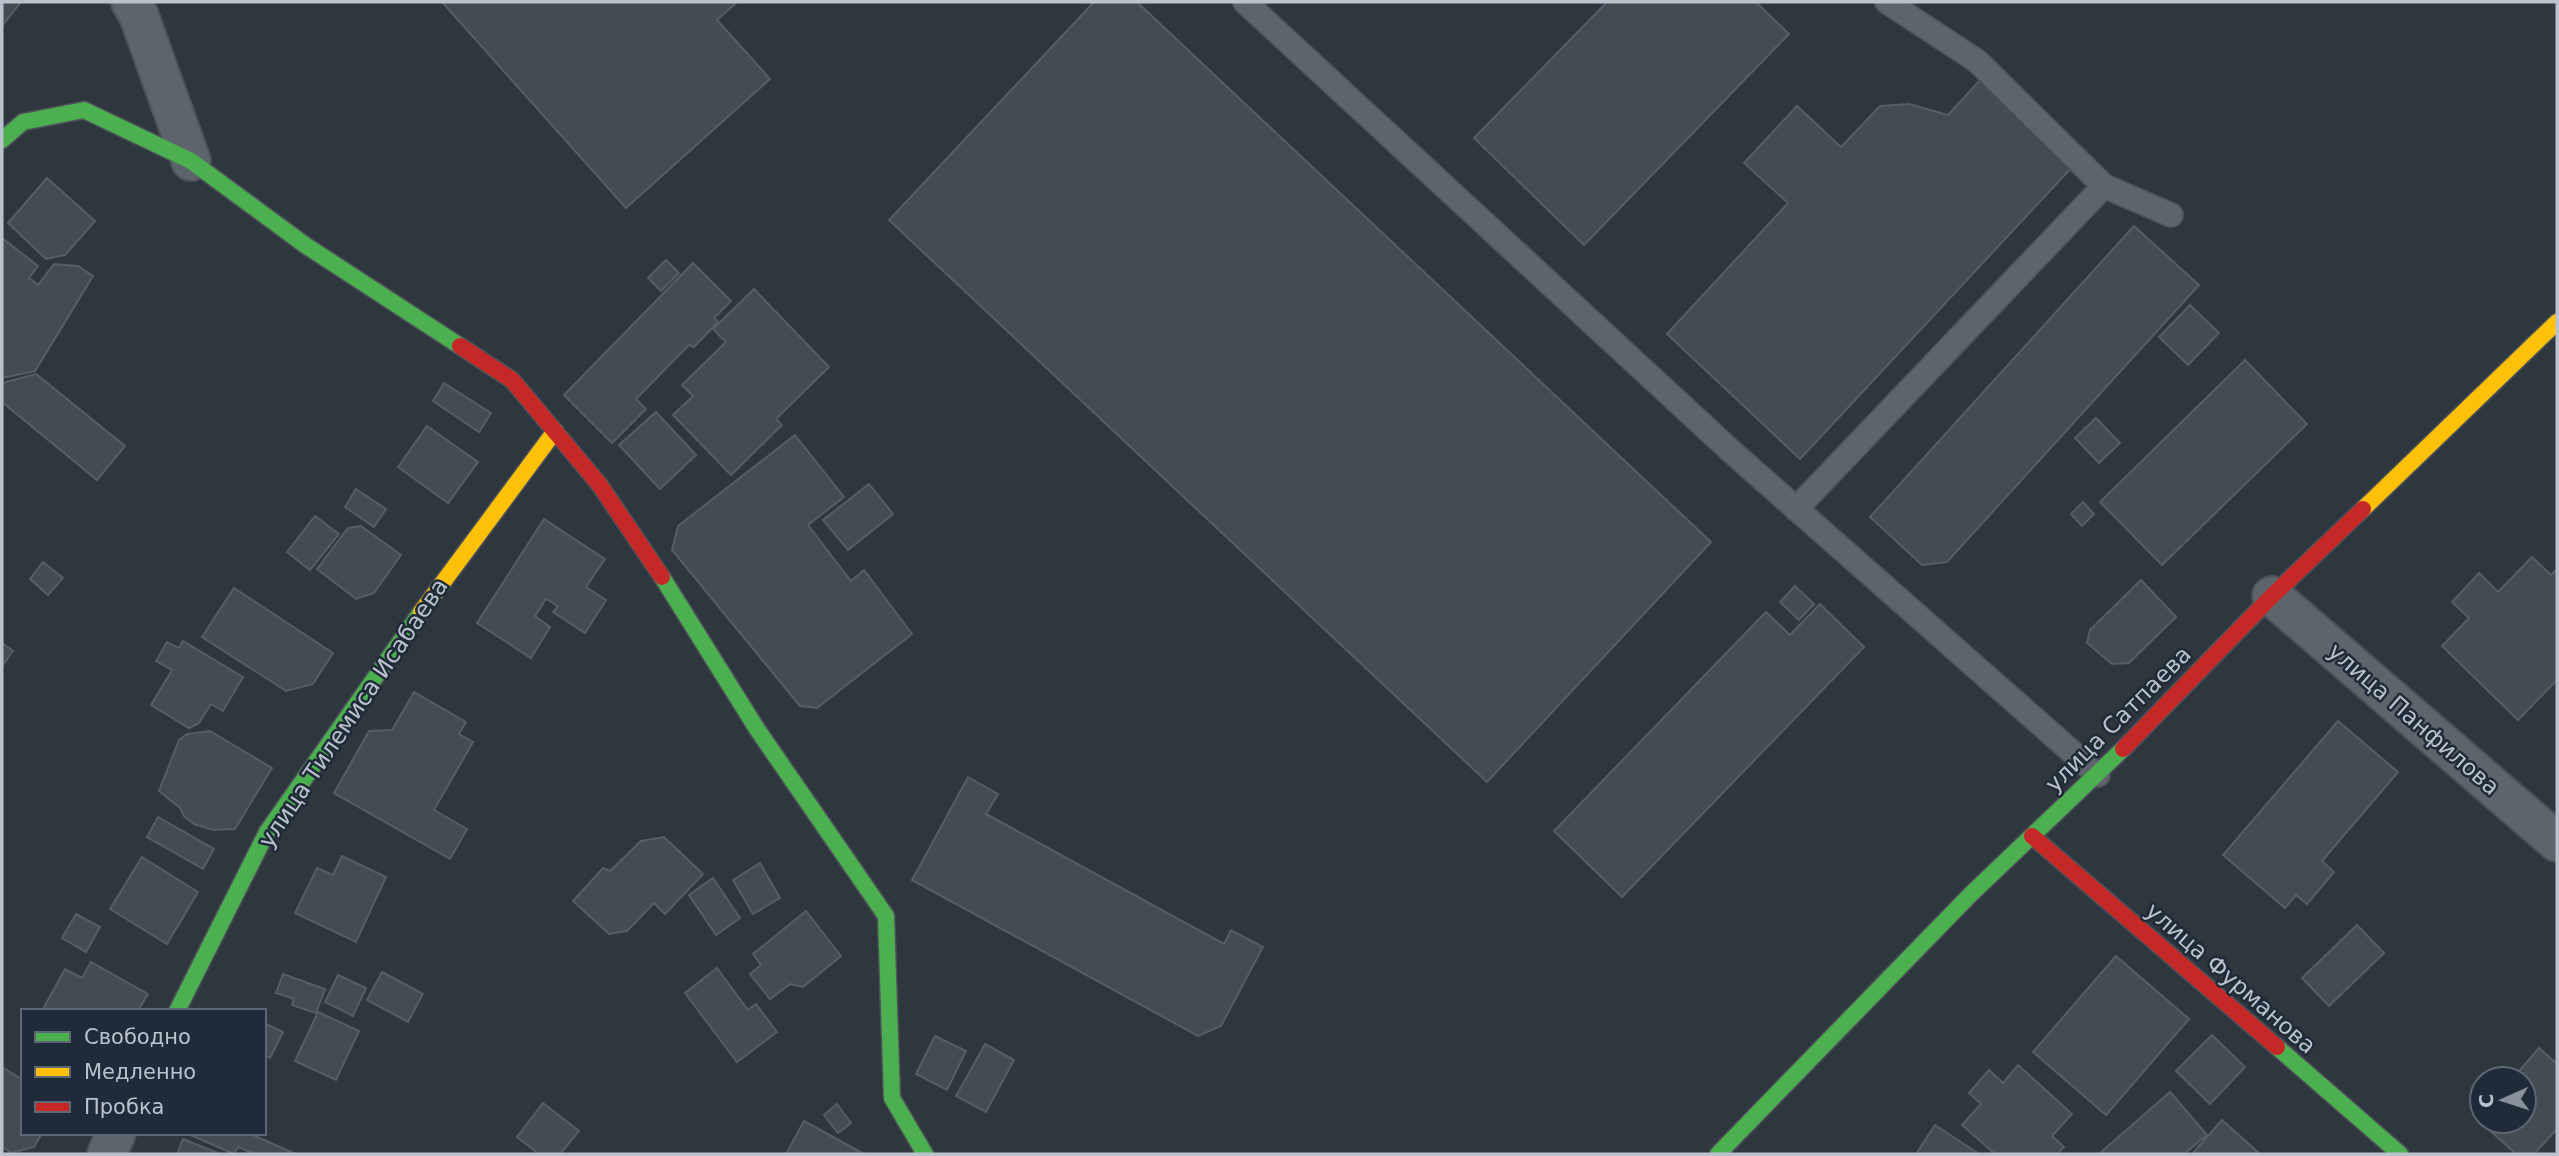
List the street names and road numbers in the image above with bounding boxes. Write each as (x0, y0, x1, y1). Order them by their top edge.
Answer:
street label: улица Тилемиса Исабаева (253, 574, 453, 852)
street label: улица Панфилова (2323, 638, 2505, 800)
street label: улица Сатпаева (2040, 641, 2196, 797)
street label: улица Фурманова (2141, 897, 2321, 1059)

